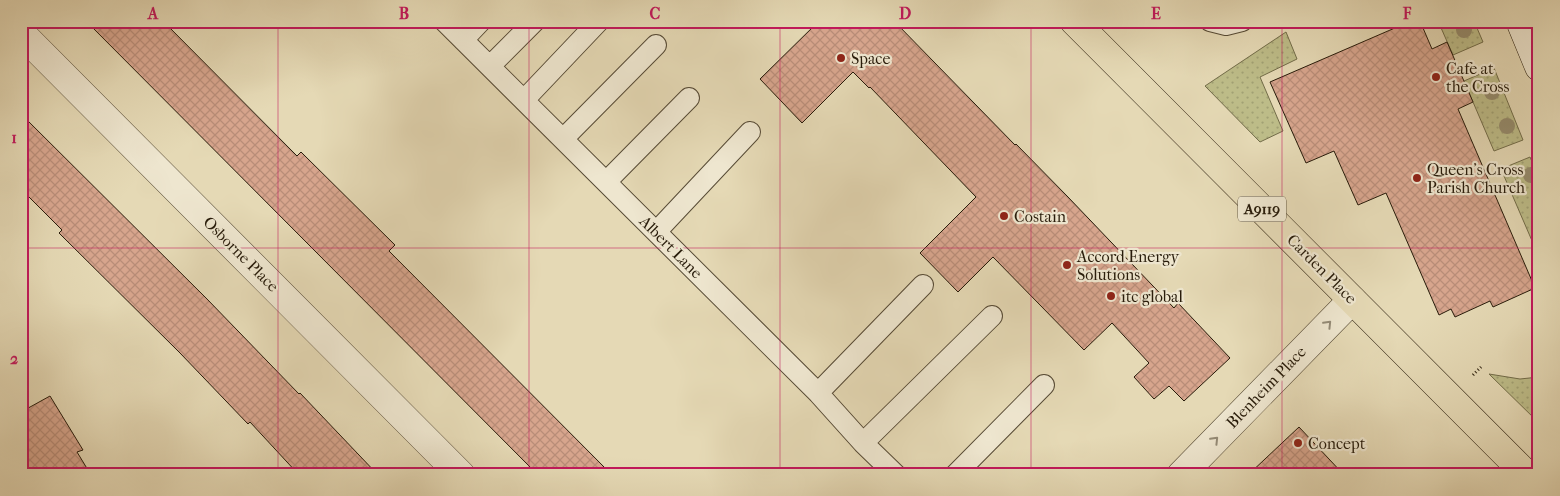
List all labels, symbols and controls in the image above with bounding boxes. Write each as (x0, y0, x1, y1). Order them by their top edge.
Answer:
text: A (147, 4, 159, 23)
text: B (399, 4, 409, 23)
text: C (650, 4, 661, 23)
text: D (899, 4, 911, 23)
text: E (1151, 4, 1161, 23)
text: F (1402, 4, 1412, 23)
place label: Space (851, 49, 890, 68)
marker: Space (835, 52, 847, 64)
place label: Cafe at the Cross (1446, 59, 1509, 96)
marker: Cafe at the Cross (1430, 71, 1442, 83)
text: 1 (11, 128, 17, 147)
place label: Queen's Cross Parish Church (1427, 160, 1525, 197)
marker: Queen's Cross Parish Church (1411, 172, 1423, 184)
road number: A9119 (1238, 196, 1286, 222)
place label: Costain (1014, 207, 1067, 226)
marker: Costain (998, 210, 1010, 222)
street label: Albert Lane (635, 211, 706, 282)
street label: Osborne Place (199, 212, 283, 296)
street label: Carden Place (1283, 230, 1361, 308)
place label: Accord Energy Solutions (1076, 247, 1180, 284)
marker: Accord Energy Solutions (1061, 259, 1073, 271)
place label: itc global (1121, 287, 1184, 306)
marker: itc global (1105, 290, 1117, 302)
one-way arrow (1323, 321, 1332, 330)
street label: Blenheim Place (1222, 342, 1310, 432)
text: 2 (10, 349, 18, 368)
place label: Concept (1308, 434, 1366, 453)
one-way arrow (1209, 437, 1218, 446)
marker: Concept (1292, 437, 1304, 449)

